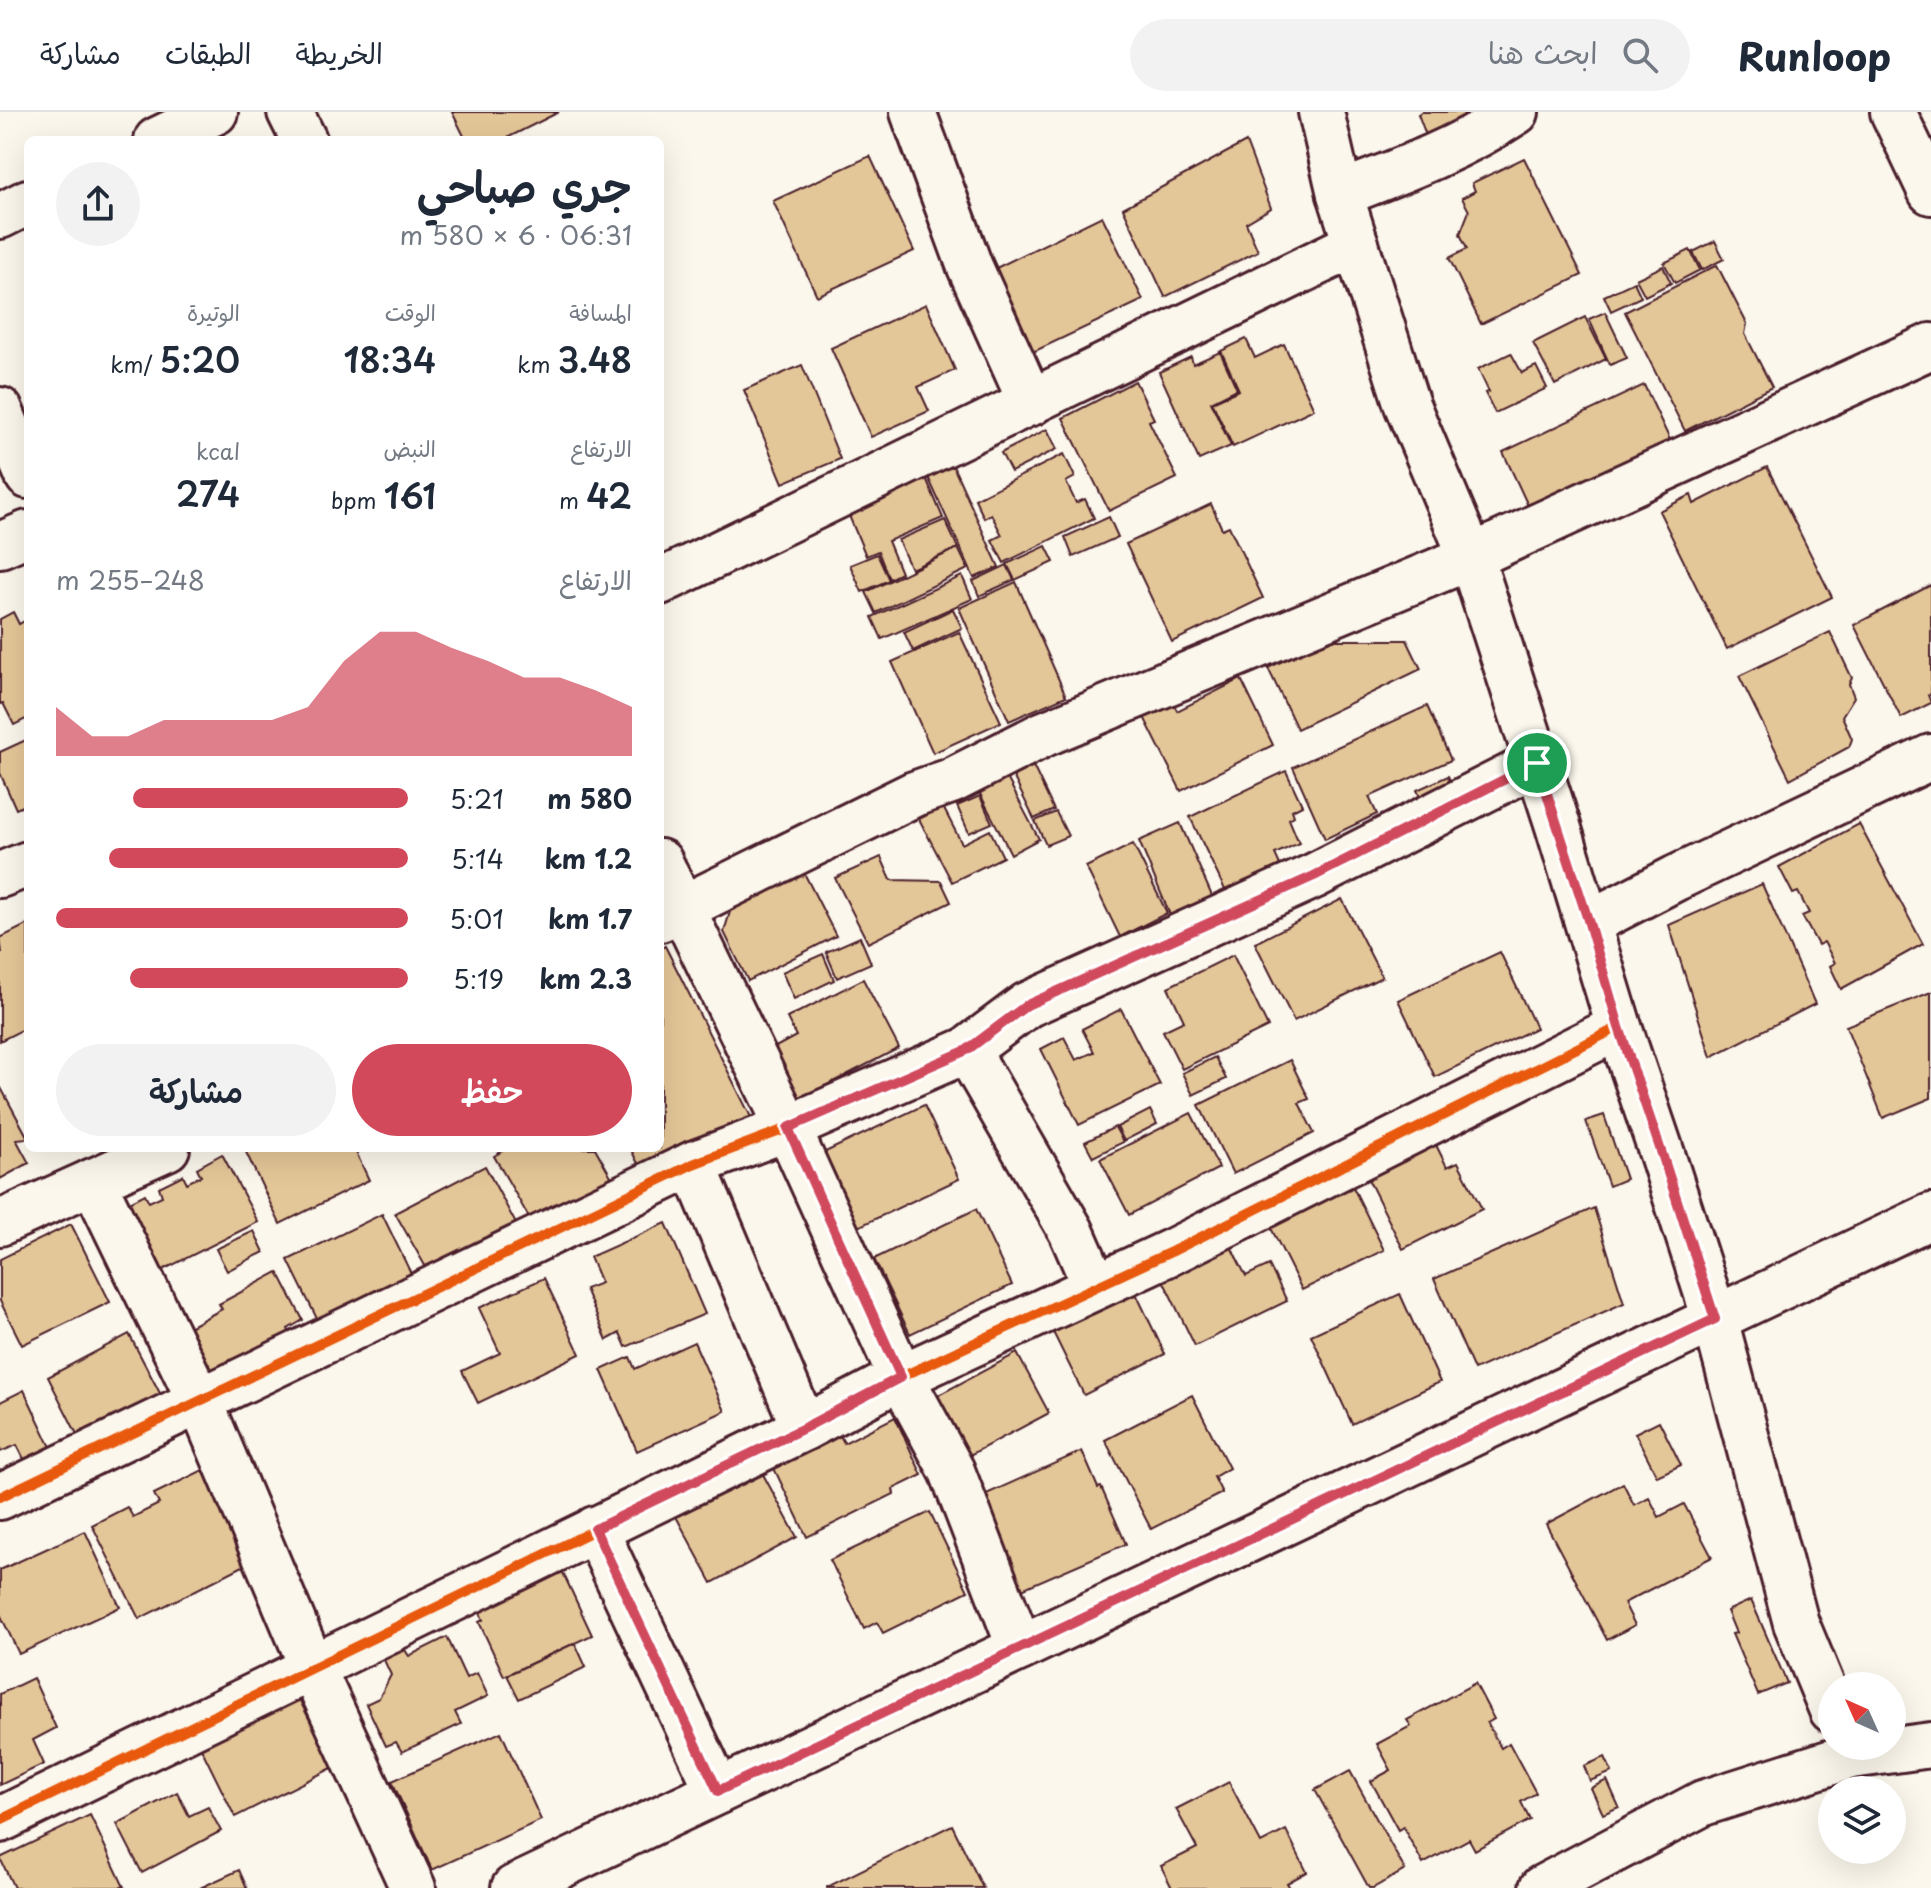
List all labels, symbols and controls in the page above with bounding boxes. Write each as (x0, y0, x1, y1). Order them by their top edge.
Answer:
search box (1130, 19, 1690, 91)
text: Runloop (1738, 27, 1891, 84)
text: ابحث هنا (1488, 29, 1598, 74)
text: مشاركة (40, 31, 121, 74)
text: الطبقات (165, 31, 251, 74)
text: الخريطة (295, 31, 383, 74)
icon: search (1618, 33, 1662, 77)
text: جري صباحي (417, 152, 632, 218)
button: share (56, 162, 140, 246)
text: 06:31 · 6 × 580 m (400, 215, 632, 254)
text: الوتيرة (187, 295, 240, 328)
text: الوقت (385, 295, 436, 328)
text: المسافة (569, 295, 632, 328)
text: 5:20 (160, 333, 240, 385)
text: 18:34 (343, 333, 436, 385)
text: 3.48 (558, 333, 632, 385)
text: /km (110, 347, 160, 380)
text: km (517, 347, 558, 380)
text: النبض (383, 431, 436, 464)
text: الارتفاع (570, 431, 632, 464)
text: kcal (196, 434, 240, 467)
text: 274 (176, 467, 240, 519)
text: 161 (384, 469, 436, 521)
text: 42 (586, 469, 632, 521)
text: bpm (331, 483, 384, 516)
text: m (559, 483, 586, 516)
text: 248–255 m (56, 560, 205, 599)
text: الارتفاع (559, 560, 632, 599)
pin (1503, 729, 1571, 797)
icon: arrive (1515, 741, 1559, 785)
text: 5:21 (450, 779, 504, 818)
text: 580 m (547, 779, 632, 818)
text: 5:14 (451, 839, 504, 878)
text: 1.2 km (545, 839, 632, 878)
text: 5:01 (449, 899, 504, 938)
text: 1.7 km (548, 899, 632, 938)
text: 5:19 (453, 959, 504, 998)
text: 2.3 km (540, 959, 632, 998)
button: مشاركة (56, 1044, 336, 1136)
button: حفظ (352, 1044, 632, 1136)
north arrow (1818, 1672, 1906, 1760)
map controls (1818, 1672, 1906, 1864)
button: layers (1818, 1776, 1906, 1864)

